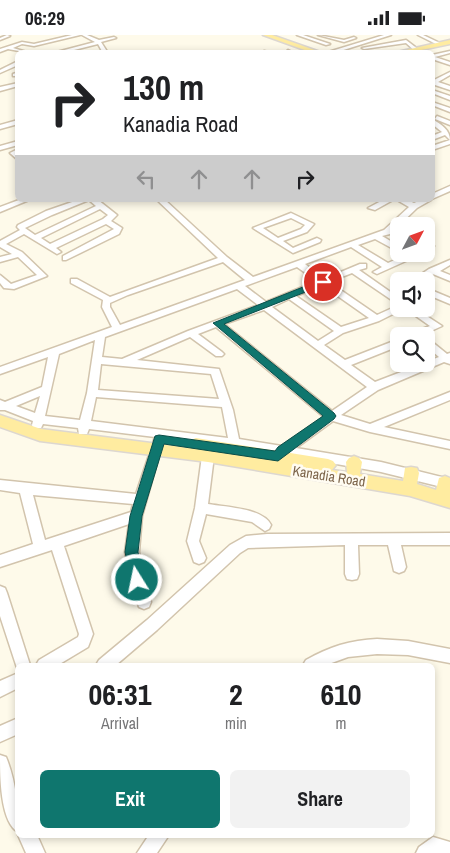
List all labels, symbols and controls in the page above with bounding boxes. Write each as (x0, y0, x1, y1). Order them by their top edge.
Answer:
text: 06:29 (25, 5, 65, 31)
text: 130 m (123, 64, 204, 111)
icon: right (40, 70, 105, 135)
text: Kanadia Road (123, 109, 238, 139)
icon: left (132, 165, 160, 193)
icon: ahead (185, 165, 213, 193)
icon: ahead (238, 165, 266, 193)
icon: right (291, 165, 319, 193)
north arrow (390, 217, 435, 263)
map controls (390, 217, 435, 372)
pin (302, 261, 344, 303)
icon: arrive (309, 268, 337, 296)
button: sound (390, 272, 435, 317)
button: search (390, 327, 435, 372)
street label: Kanadia Road (291, 461, 367, 491)
position arrow (110, 553, 162, 605)
text: 06:31 (89, 674, 151, 714)
text: 2 (229, 674, 243, 714)
text: 610 (320, 674, 361, 714)
text: Arrival (101, 712, 139, 734)
text: min (225, 712, 247, 734)
text: m (335, 712, 346, 734)
button: Exit (40, 770, 220, 828)
button: Share (230, 770, 410, 828)

